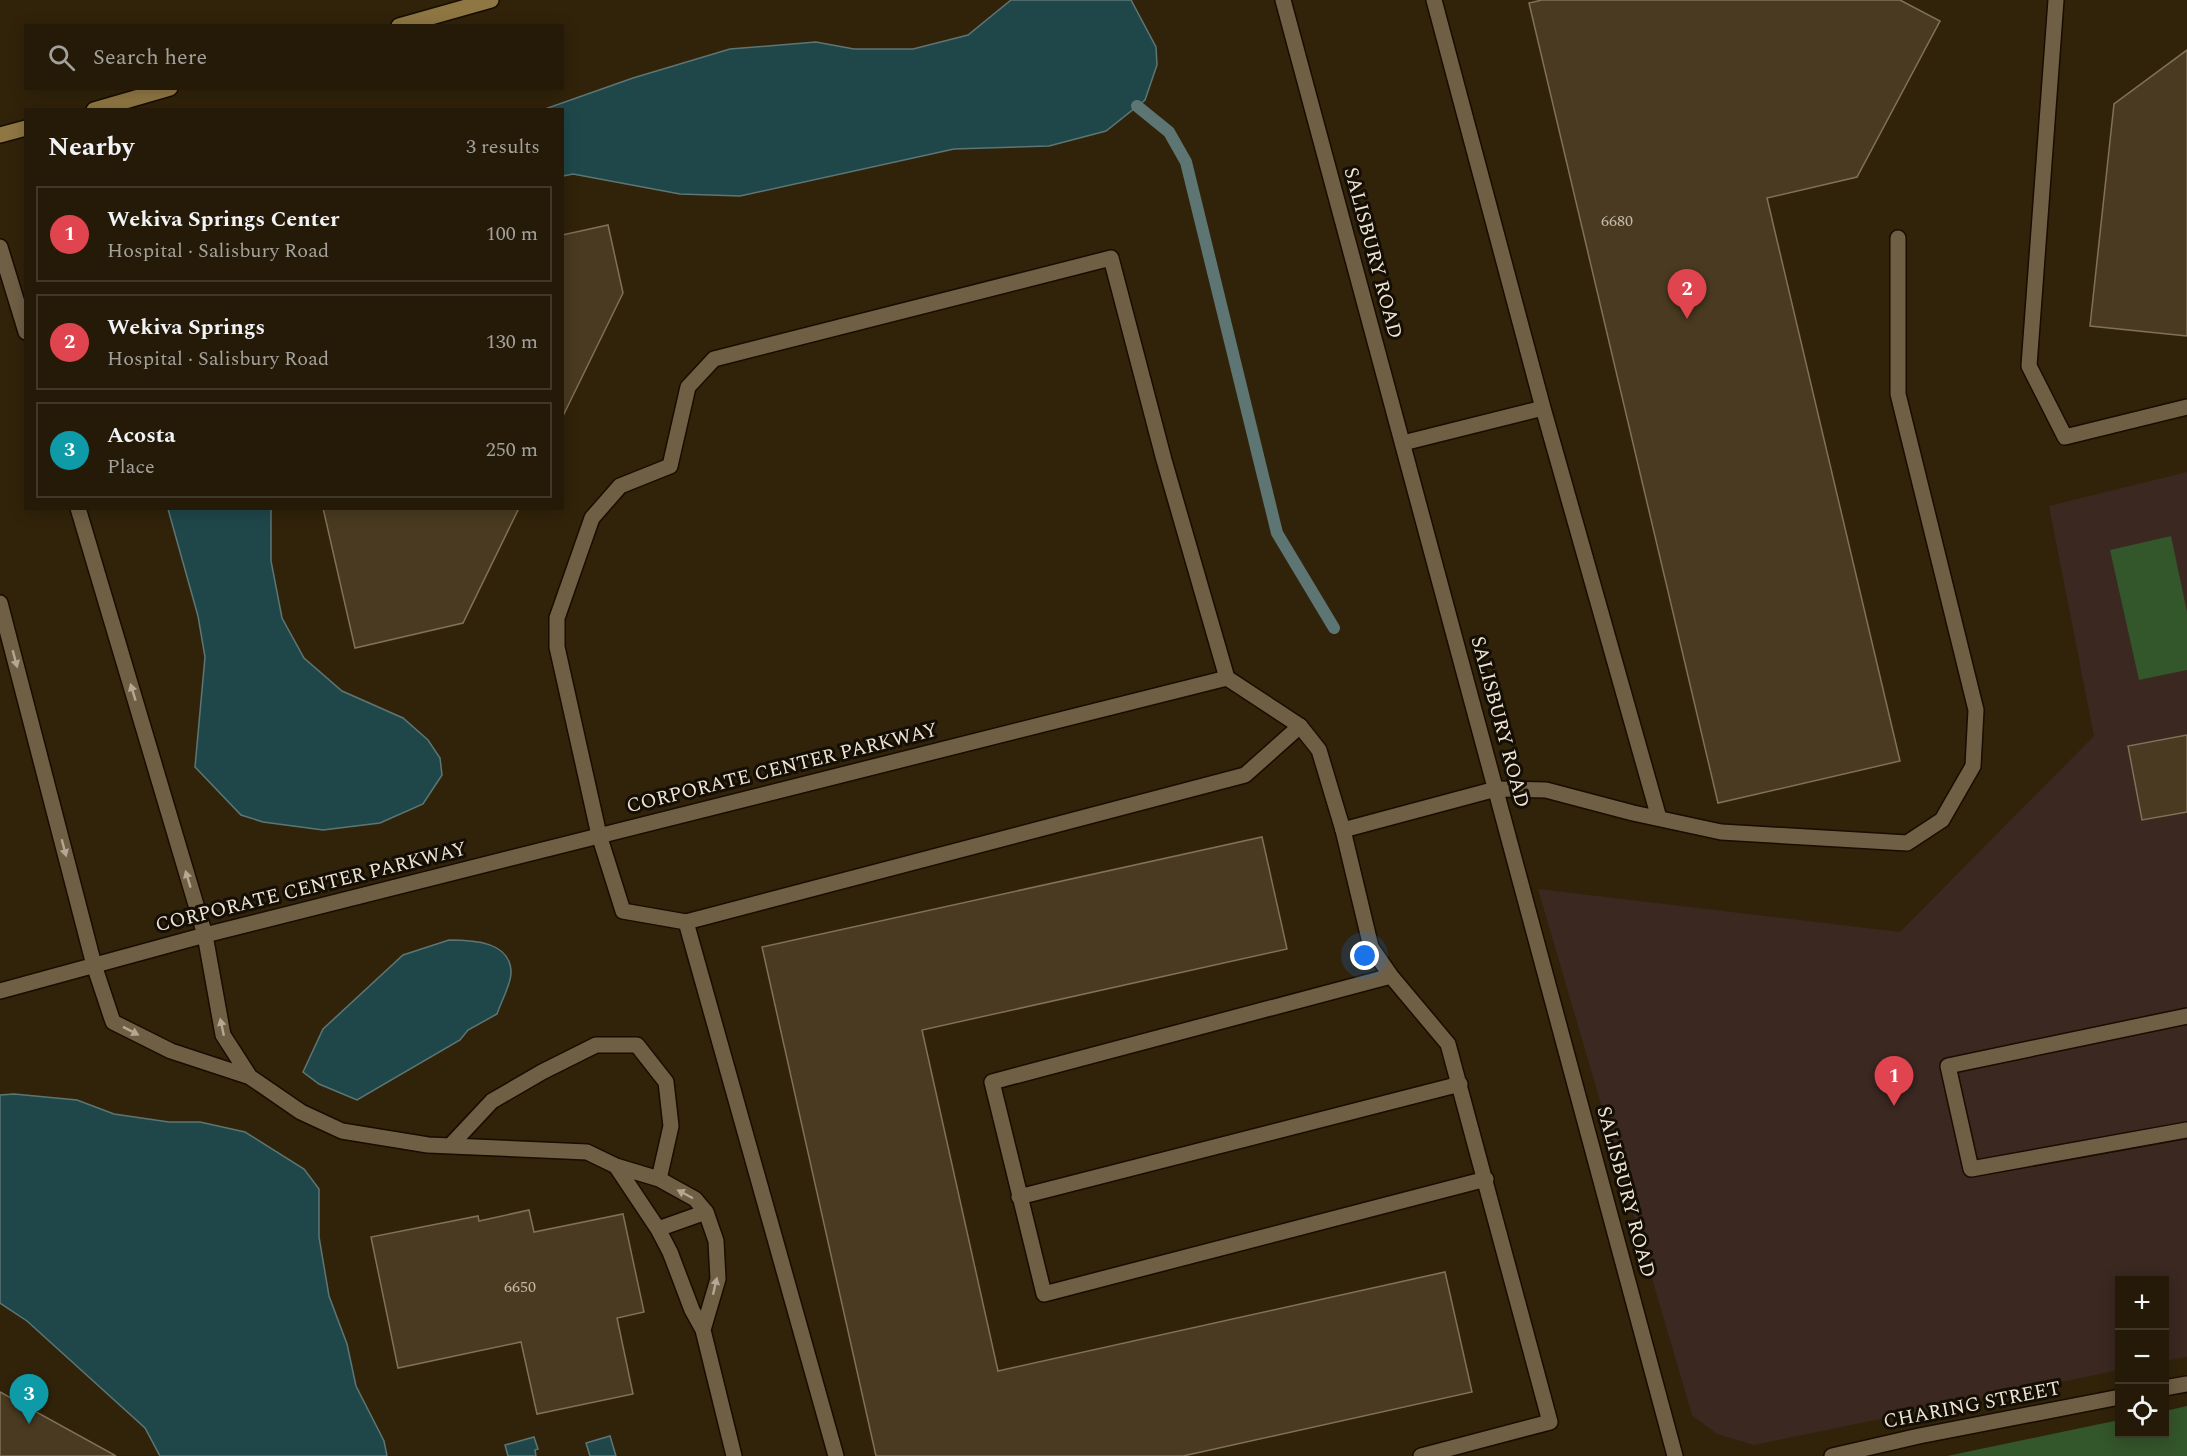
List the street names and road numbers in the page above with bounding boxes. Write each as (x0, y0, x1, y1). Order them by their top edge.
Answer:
street label: SALISBURY ROAD (1336, 164, 1410, 342)
street label: SALISBURY ROAD (1463, 633, 1537, 811)
street label: CORPORATE CENTER PARKWAY (623, 715, 941, 821)
street label: CORPORATE CENTER PARKWAY (152, 834, 470, 940)
street label: SALISBURY ROAD (1589, 1103, 1663, 1281)
street label: CHARING STREET (1881, 1373, 2063, 1437)

